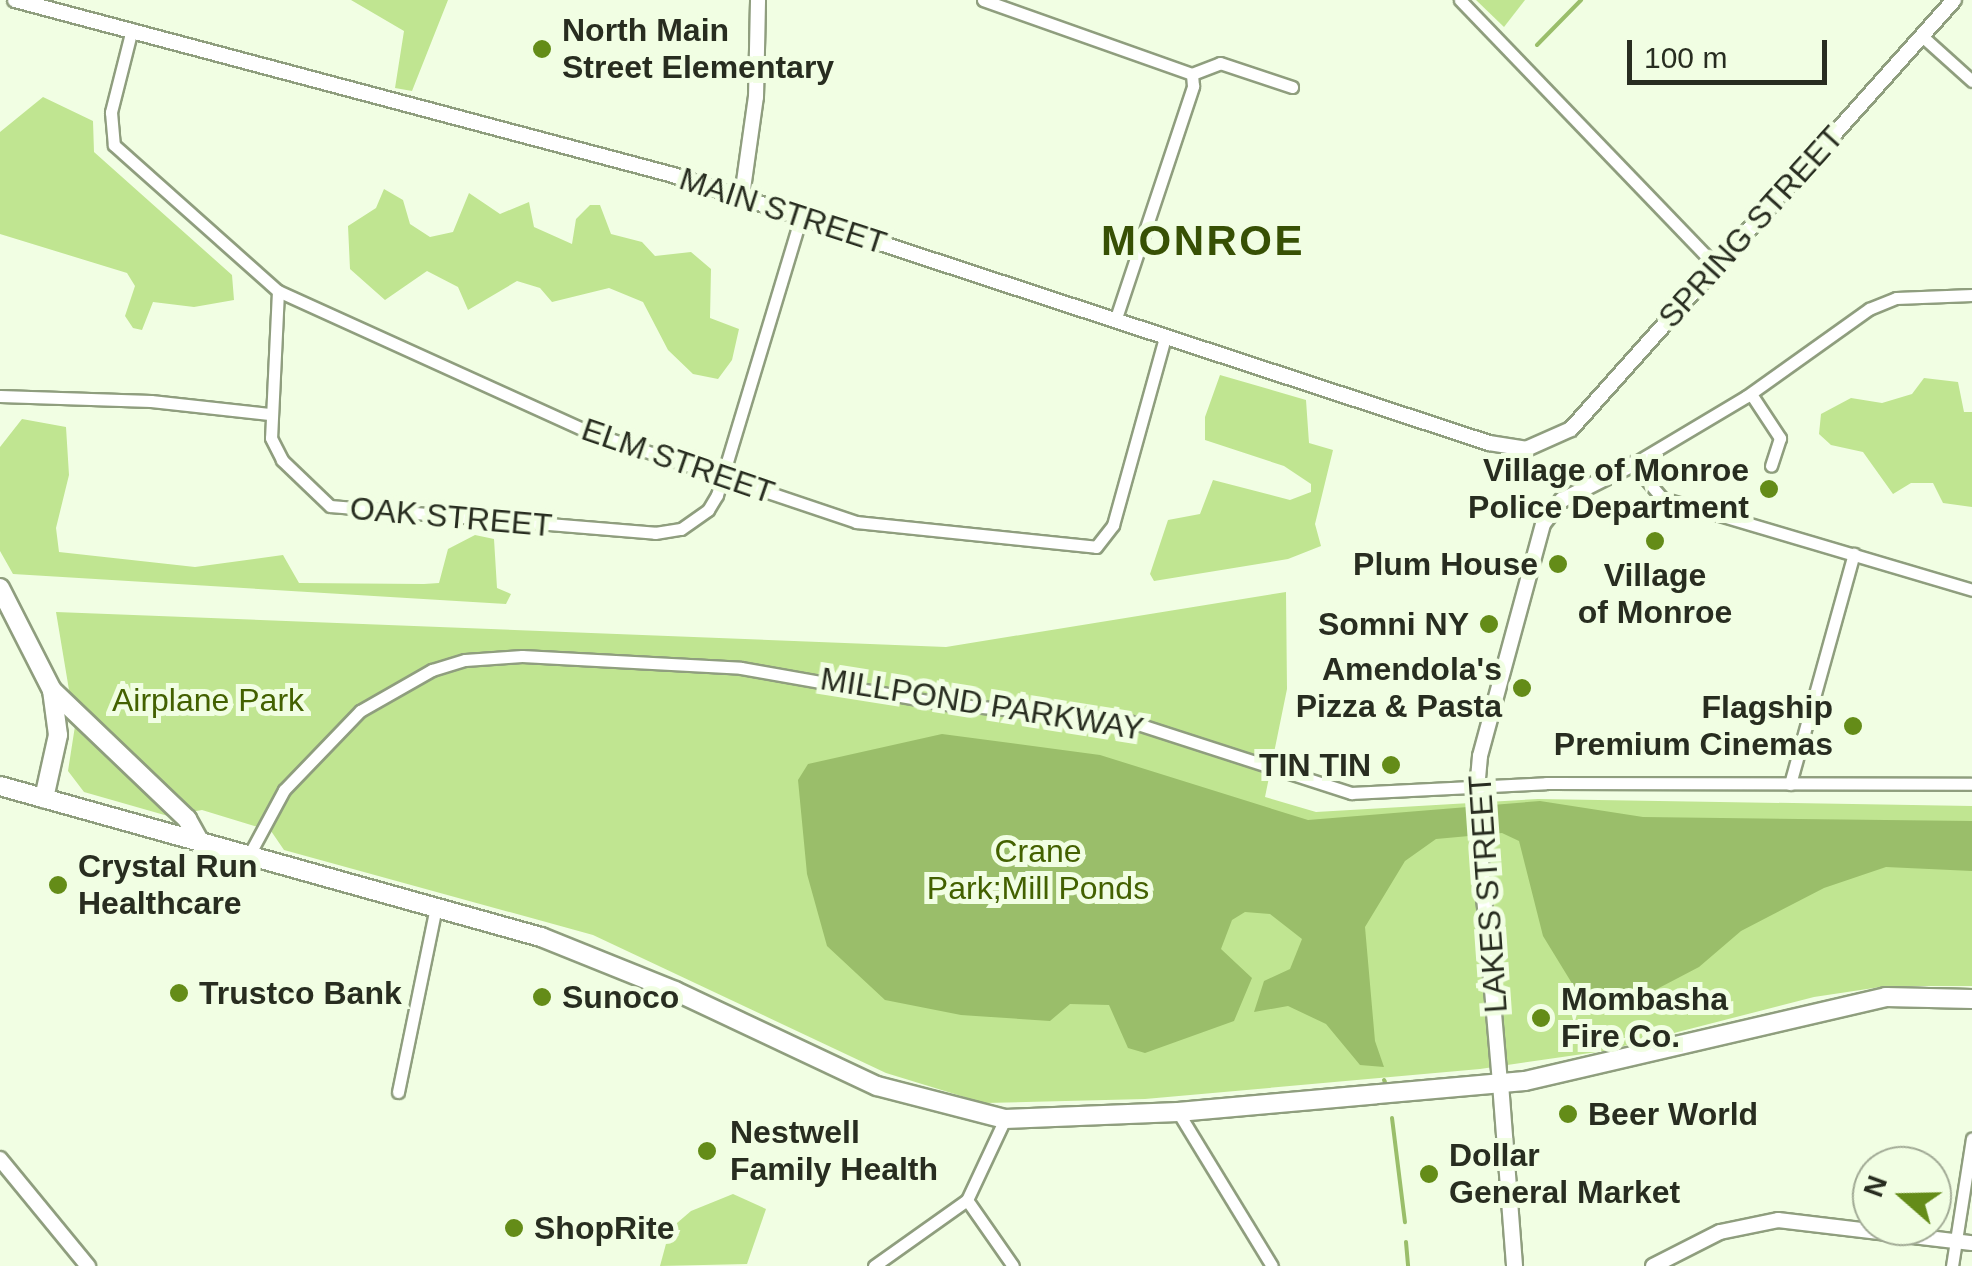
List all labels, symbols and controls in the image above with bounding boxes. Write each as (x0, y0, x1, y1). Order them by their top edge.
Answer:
place label: North Main Street Elementary (562, 12, 834, 87)
scale bar (1632, 20, 1832, 82)
marker: North Main Street Elementary (531, 38, 553, 60)
text: 100 m (1644, 41, 1727, 74)
street label: SPRING STREET (1650, 118, 1852, 336)
street label: MAIN STREET (675, 160, 891, 262)
district label: MONROE (1101, 216, 1305, 266)
street label: ELM STREET (577, 410, 779, 512)
place label: Village of Monroe Police Department (1468, 452, 1749, 527)
marker: Village of Monroe Police Department (1758, 478, 1780, 500)
street label: OAK STREET (348, 489, 554, 545)
marker: Village of Monroe (1644, 530, 1666, 552)
place label: Plum House (1353, 545, 1538, 583)
marker: Plum House (1547, 553, 1569, 575)
place label: Village of Monroe (1578, 557, 1732, 632)
place label: Somni NY (1318, 605, 1469, 643)
marker: Somni NY (1478, 613, 1500, 635)
place label: Amendola's Pizza & Pasta (1296, 651, 1502, 726)
street label: MILLPOND PARKWAY (818, 659, 1146, 749)
marker: Amendola's Pizza & Pasta (1511, 677, 1533, 699)
park label: Airplane Park (112, 681, 304, 719)
place label: Flagship Premium Cinemas (1554, 689, 1833, 764)
marker: Flagship Premium Cinemas (1842, 715, 1864, 737)
place label: TIN TIN (1259, 746, 1371, 784)
marker: TIN TIN (1380, 754, 1402, 776)
street label: LAKES STREET (1461, 774, 1515, 1014)
park label: Crane Park;Mill Ponds (927, 833, 1149, 908)
place label: Crystal Run Healthcare (78, 848, 258, 923)
marker: Crystal Run Healthcare (47, 874, 69, 896)
place label: Trustco Bank (199, 974, 402, 1012)
place label: Sunoco (562, 978, 679, 1016)
place label: Mombasha Fire Co. (1561, 981, 1728, 1056)
marker: Trustco Bank (168, 982, 190, 1004)
marker: Sunoco (531, 986, 553, 1008)
marker: Mombasha Fire Co. (1530, 1007, 1552, 1029)
place label: Beer World (1588, 1095, 1758, 1133)
marker: Beer World (1557, 1103, 1579, 1125)
place label: Nestwell Family Health (730, 1114, 938, 1189)
place label: Dollar General Market (1449, 1137, 1680, 1212)
marker: Nestwell Family Health (694, 1138, 720, 1164)
north arrow (1852, 1146, 1952, 1246)
marker: Dollar General Market (1418, 1163, 1440, 1185)
text: N (1857, 1171, 1893, 1201)
place label: ShopRite (534, 1209, 674, 1247)
marker: ShopRite (503, 1217, 525, 1239)

